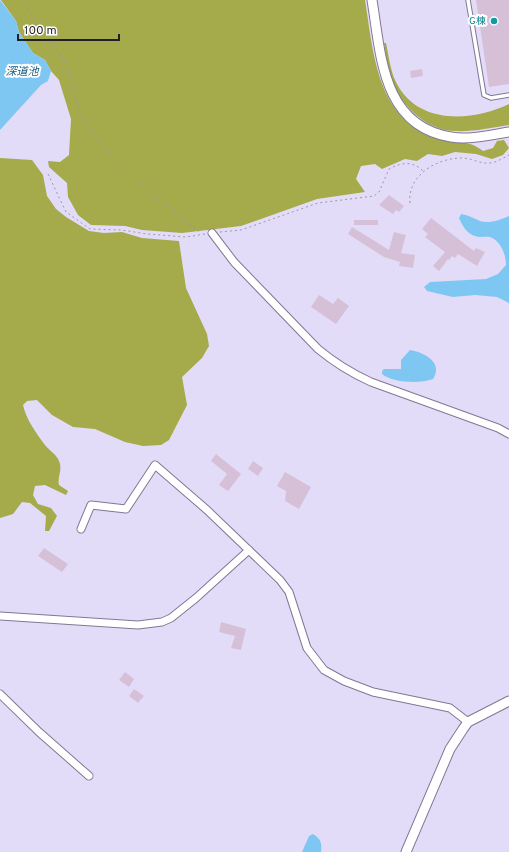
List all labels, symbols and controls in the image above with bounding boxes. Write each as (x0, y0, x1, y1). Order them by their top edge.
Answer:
place label: G棟 (469, 15, 486, 28)
scale bar (18, 16, 119, 42)
marker: G棟 (489, 16, 499, 26)
text: 100 m (24, 23, 57, 39)
water label: 深道池 (6, 65, 39, 79)

